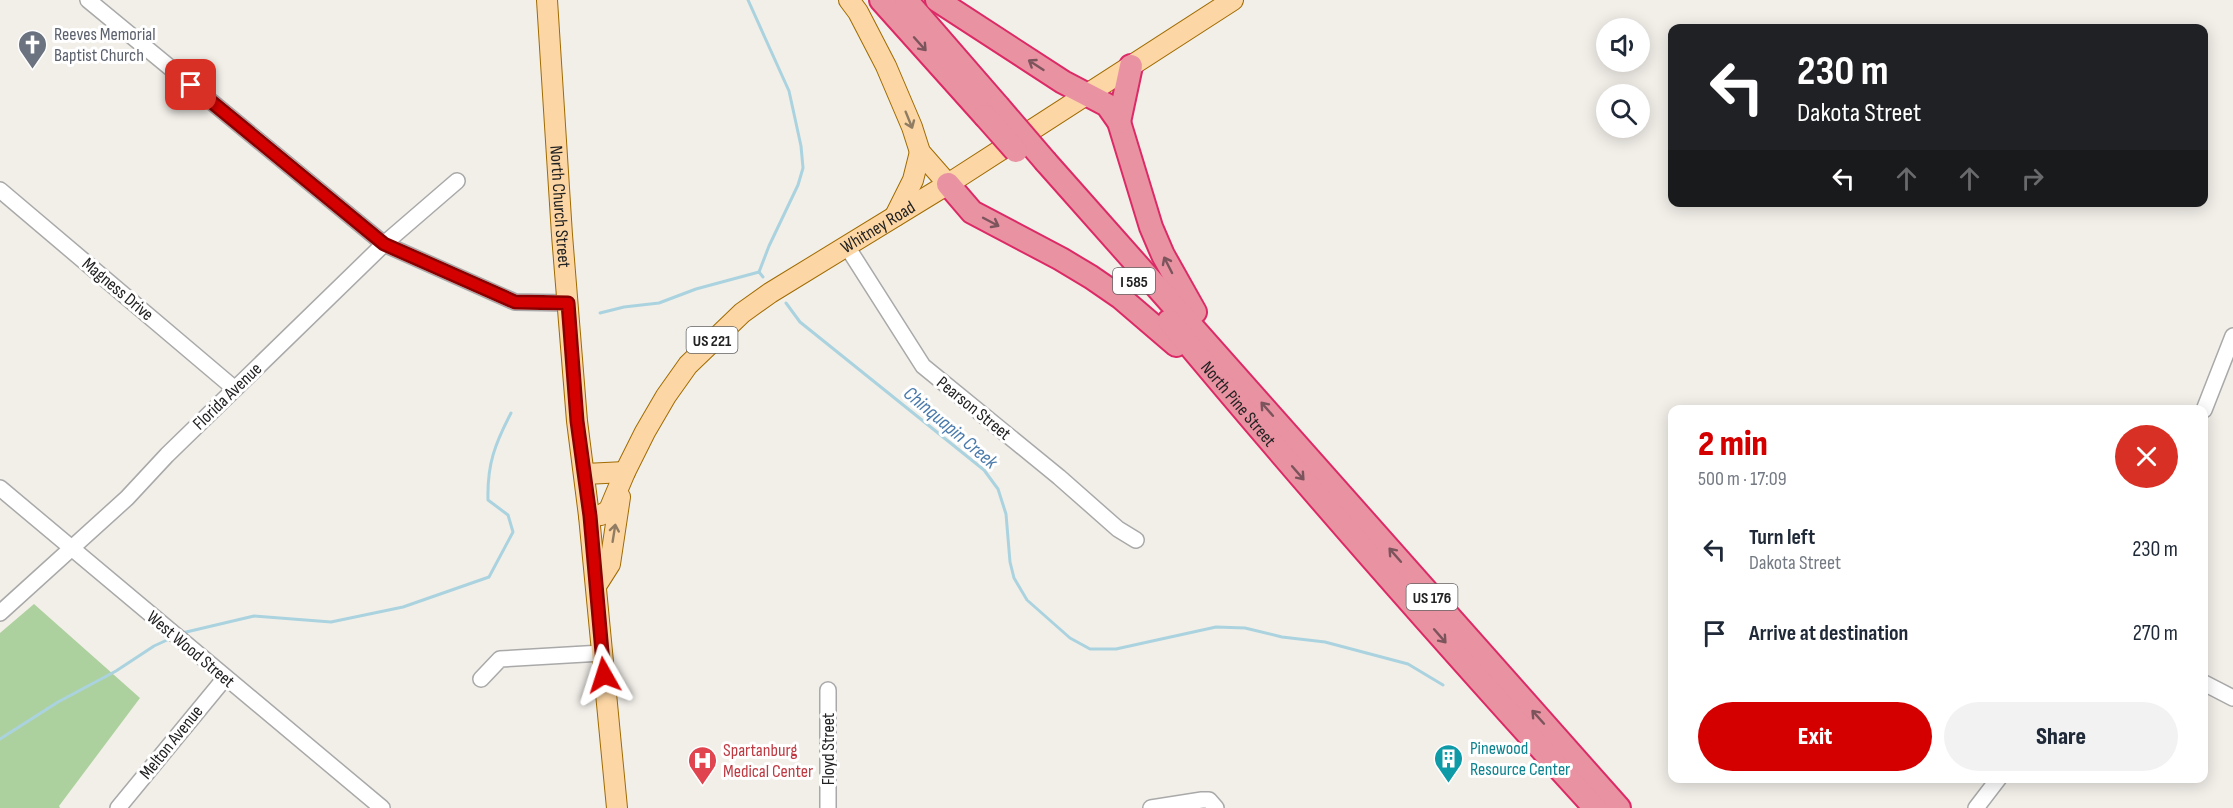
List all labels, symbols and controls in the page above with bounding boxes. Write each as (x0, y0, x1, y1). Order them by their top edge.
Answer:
map controls (1596, 18, 1650, 138)
button: sound (1596, 18, 1650, 72)
place label: Reeves Memorial Baptist Church (54, 24, 156, 66)
church icon: Reeves Memorial Baptist Church (17, 28, 49, 70)
one-way arrow (913, 36, 927, 51)
text: 230 m (1797, 46, 1889, 97)
icon: left (1698, 48, 1776, 126)
one-way arrow (1028, 58, 1045, 70)
pin (165, 59, 216, 110)
icon: arrive (174, 68, 207, 101)
button: search (1596, 84, 1650, 138)
text: Dakota Street (1797, 97, 1921, 129)
one-way arrow (904, 111, 915, 129)
street label: North Church Street (545, 145, 575, 269)
icon: left (1827, 162, 1860, 195)
icon: ahead (1890, 162, 1923, 195)
icon: ahead (1953, 162, 1986, 195)
icon: right (2016, 162, 2049, 195)
street label: Whitney Road (837, 197, 919, 258)
one-way arrow (982, 216, 999, 228)
street label: Magness Drive (78, 253, 158, 325)
one-way arrow (1161, 257, 1173, 275)
road number: I 585 (1113, 268, 1155, 294)
road number: US 221 (686, 327, 738, 353)
street label: North Pine Street (1196, 357, 1280, 451)
street label: Florida Avenue (189, 358, 266, 434)
street label: Pearson Street (932, 372, 1015, 445)
water label: Chinquapin Creek (898, 381, 1003, 474)
one-way arrow (1260, 401, 1273, 417)
text: 2 min (1698, 423, 1768, 466)
button: close (2115, 425, 2178, 488)
one-way arrow (1291, 465, 1305, 480)
text: 500 m · 17:09 (1698, 467, 1787, 491)
one-way arrow (609, 524, 620, 543)
text: Turn left (1749, 524, 1815, 551)
icon: left (1698, 533, 1731, 566)
text: 230 m (2132, 536, 2178, 563)
one-way arrow (1388, 548, 1402, 563)
text: Dakota Street (1749, 551, 1841, 575)
road number: US 176 (1406, 584, 1458, 610)
street label: West Wood Street (142, 607, 239, 693)
icon: arrive (1698, 617, 1731, 650)
text: Arrive at destination (1749, 620, 1908, 647)
text: 270 m (2133, 620, 2178, 647)
one-way arrow (1433, 628, 1447, 643)
position arrow (572, 643, 636, 707)
street label: Melton Avenue (135, 701, 207, 783)
button: Exit (1698, 702, 1932, 771)
button: Share (1944, 702, 2178, 771)
one-way arrow (1531, 710, 1545, 725)
street label: Floyd Street (818, 712, 839, 785)
place label: Pinewood Resource Center (1470, 738, 1570, 780)
place label: Spartanburg Medical Center (723, 740, 813, 782)
building icon: Pinewood Resource Center (1433, 742, 1465, 784)
hospital icon: Spartanburg Medical Center (686, 744, 718, 786)

